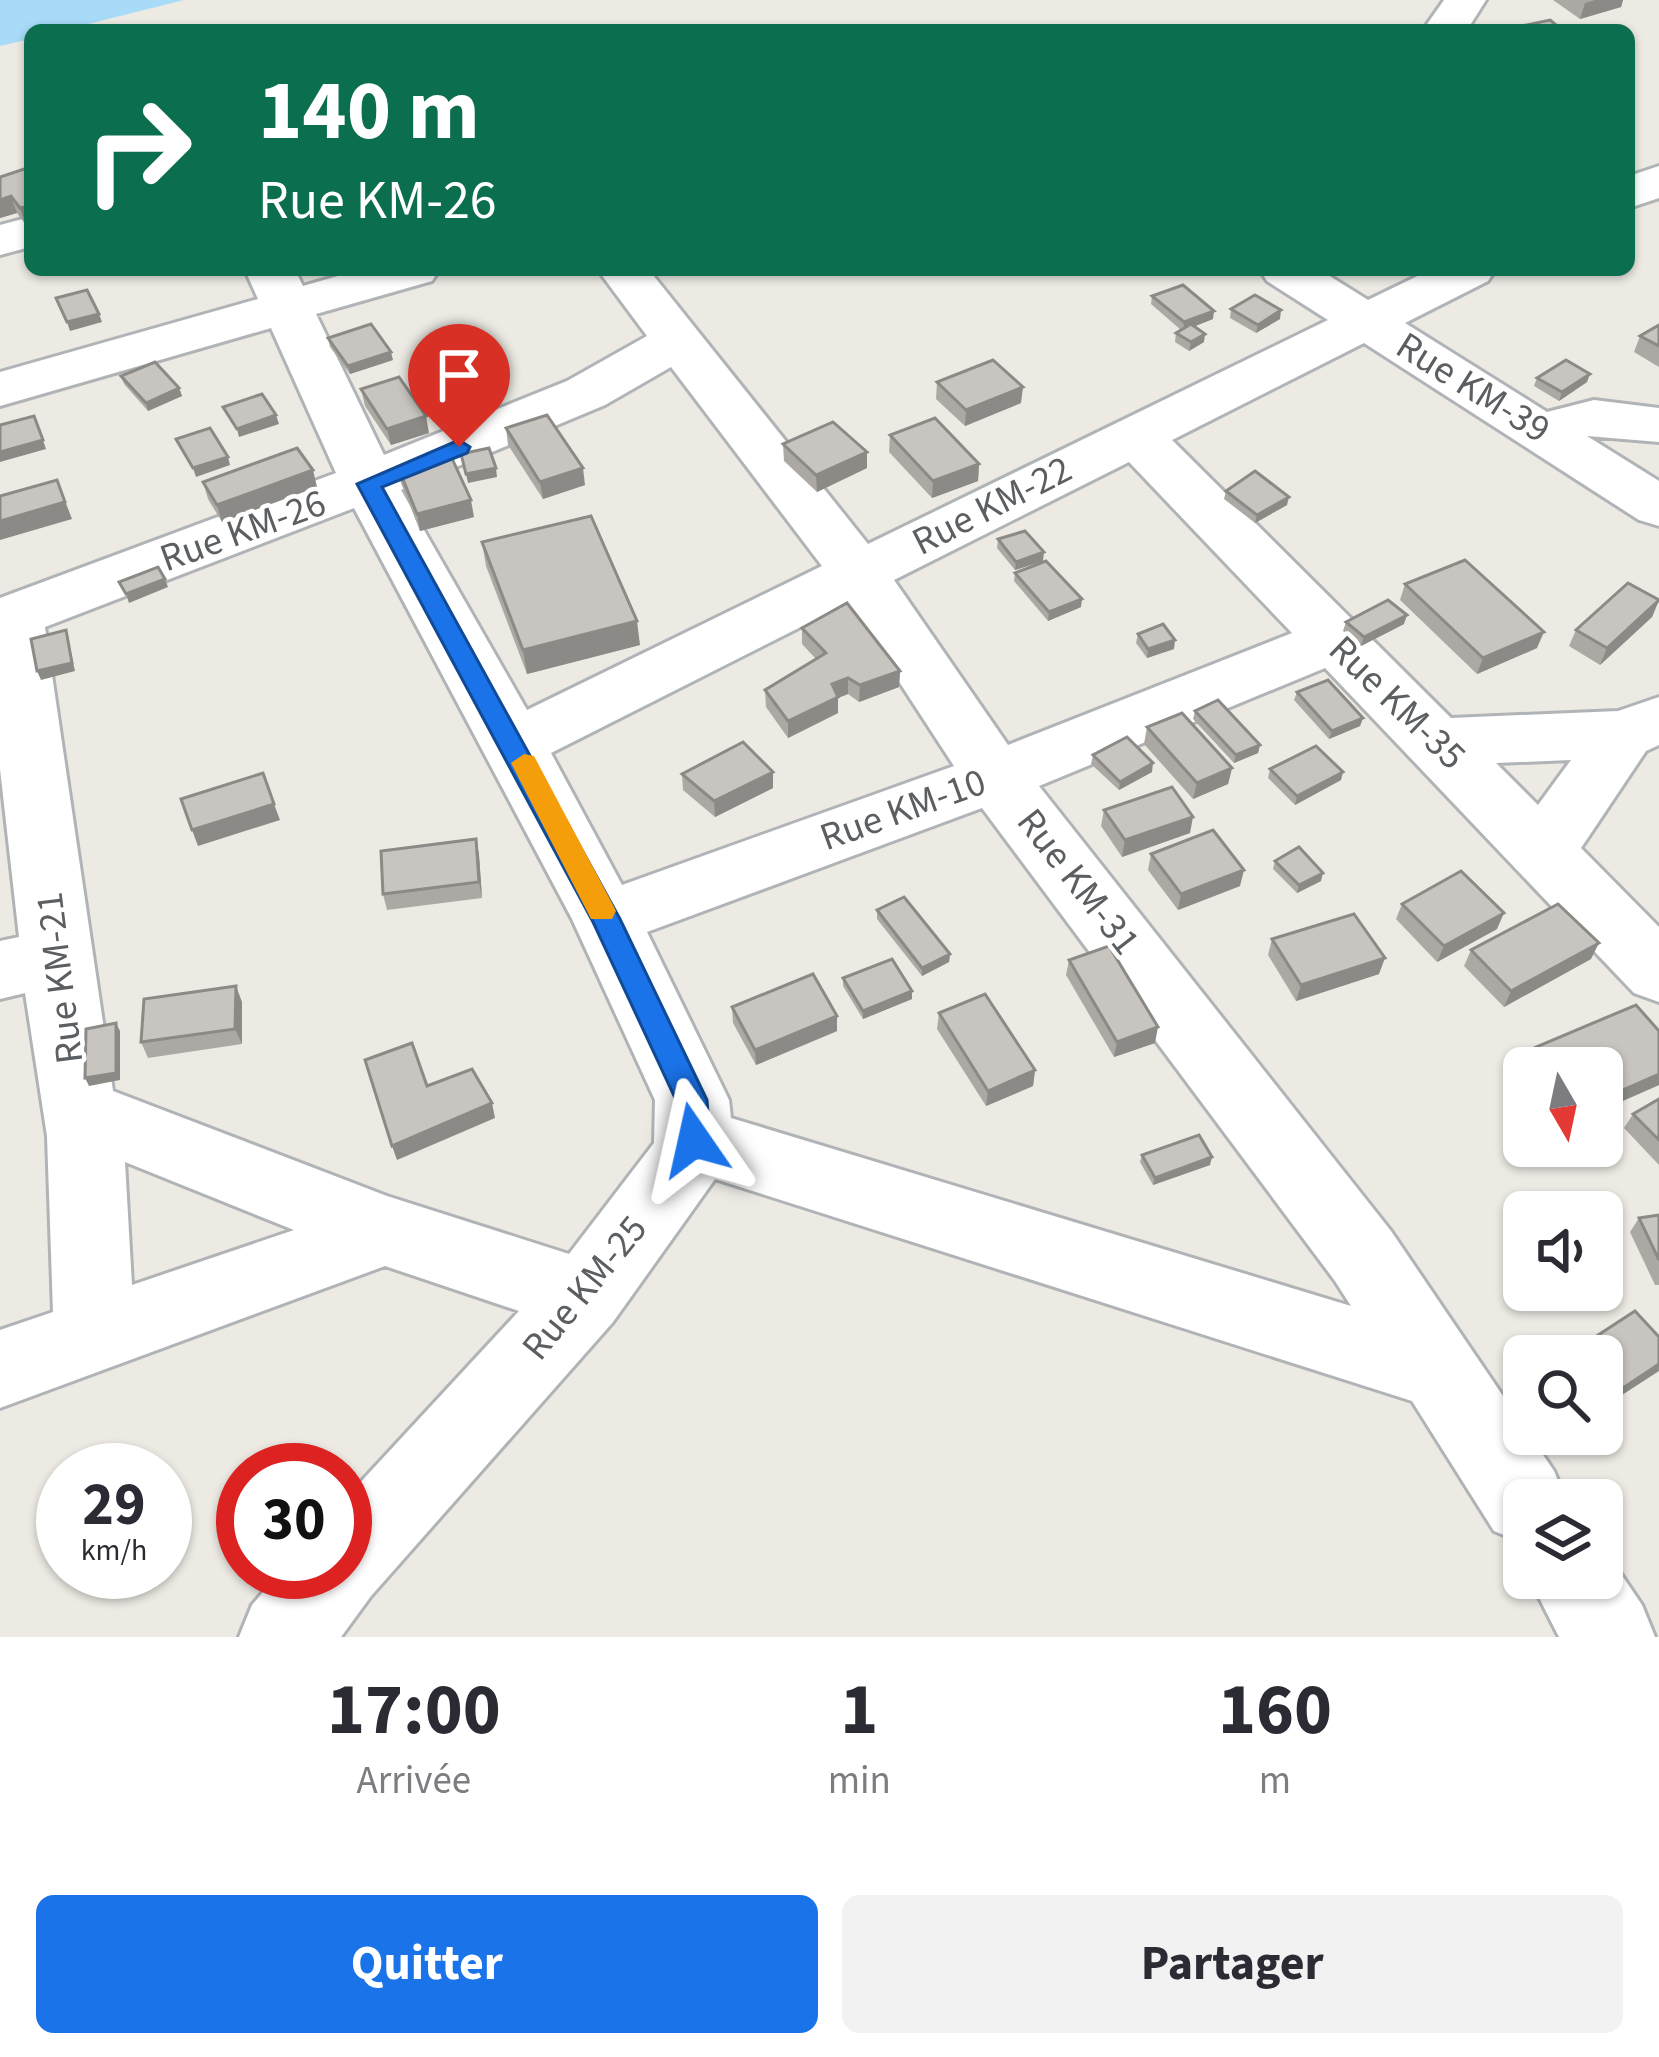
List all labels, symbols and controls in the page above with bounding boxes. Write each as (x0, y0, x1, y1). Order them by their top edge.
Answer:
text: 140 m (258, 52, 480, 172)
icon: right (60, 72, 216, 228)
text: Rue KM-26 (258, 163, 497, 240)
street label: Rue KM-39 (1385, 319, 1561, 457)
pin (408, 324, 510, 447)
icon: arrive (426, 342, 492, 408)
street label: Rue KM-22 (902, 442, 1082, 570)
street label: Rue KM-26 (152, 475, 334, 587)
street label: Rue KM-35 (1316, 623, 1478, 783)
street label: Rue KM-10 (812, 754, 994, 866)
street label: Rue KM-31 (1003, 797, 1153, 967)
street label: Rue KM-21 (22, 889, 98, 1067)
north arrow (1503, 1047, 1623, 1167)
map controls (1503, 1047, 1623, 1599)
position arrow (631, 1077, 757, 1203)
button: sound (1503, 1191, 1623, 1311)
street label: Rue KM-25 (509, 1203, 661, 1373)
button: search (1503, 1335, 1623, 1455)
speed limit sign: 30 (216, 1443, 372, 1599)
text: 29 (82, 1463, 146, 1548)
button: layers (1503, 1479, 1623, 1599)
text: km/h (81, 1529, 147, 1572)
text: 17:00 (327, 1659, 501, 1762)
text: 1 (840, 1659, 878, 1762)
text: 160 (1218, 1659, 1332, 1762)
text: Arrivée (357, 1753, 471, 1809)
text: min (828, 1753, 891, 1809)
text: m (1259, 1753, 1291, 1809)
button: Quitter (36, 1895, 818, 2033)
button: Partager (842, 1895, 1623, 2033)

